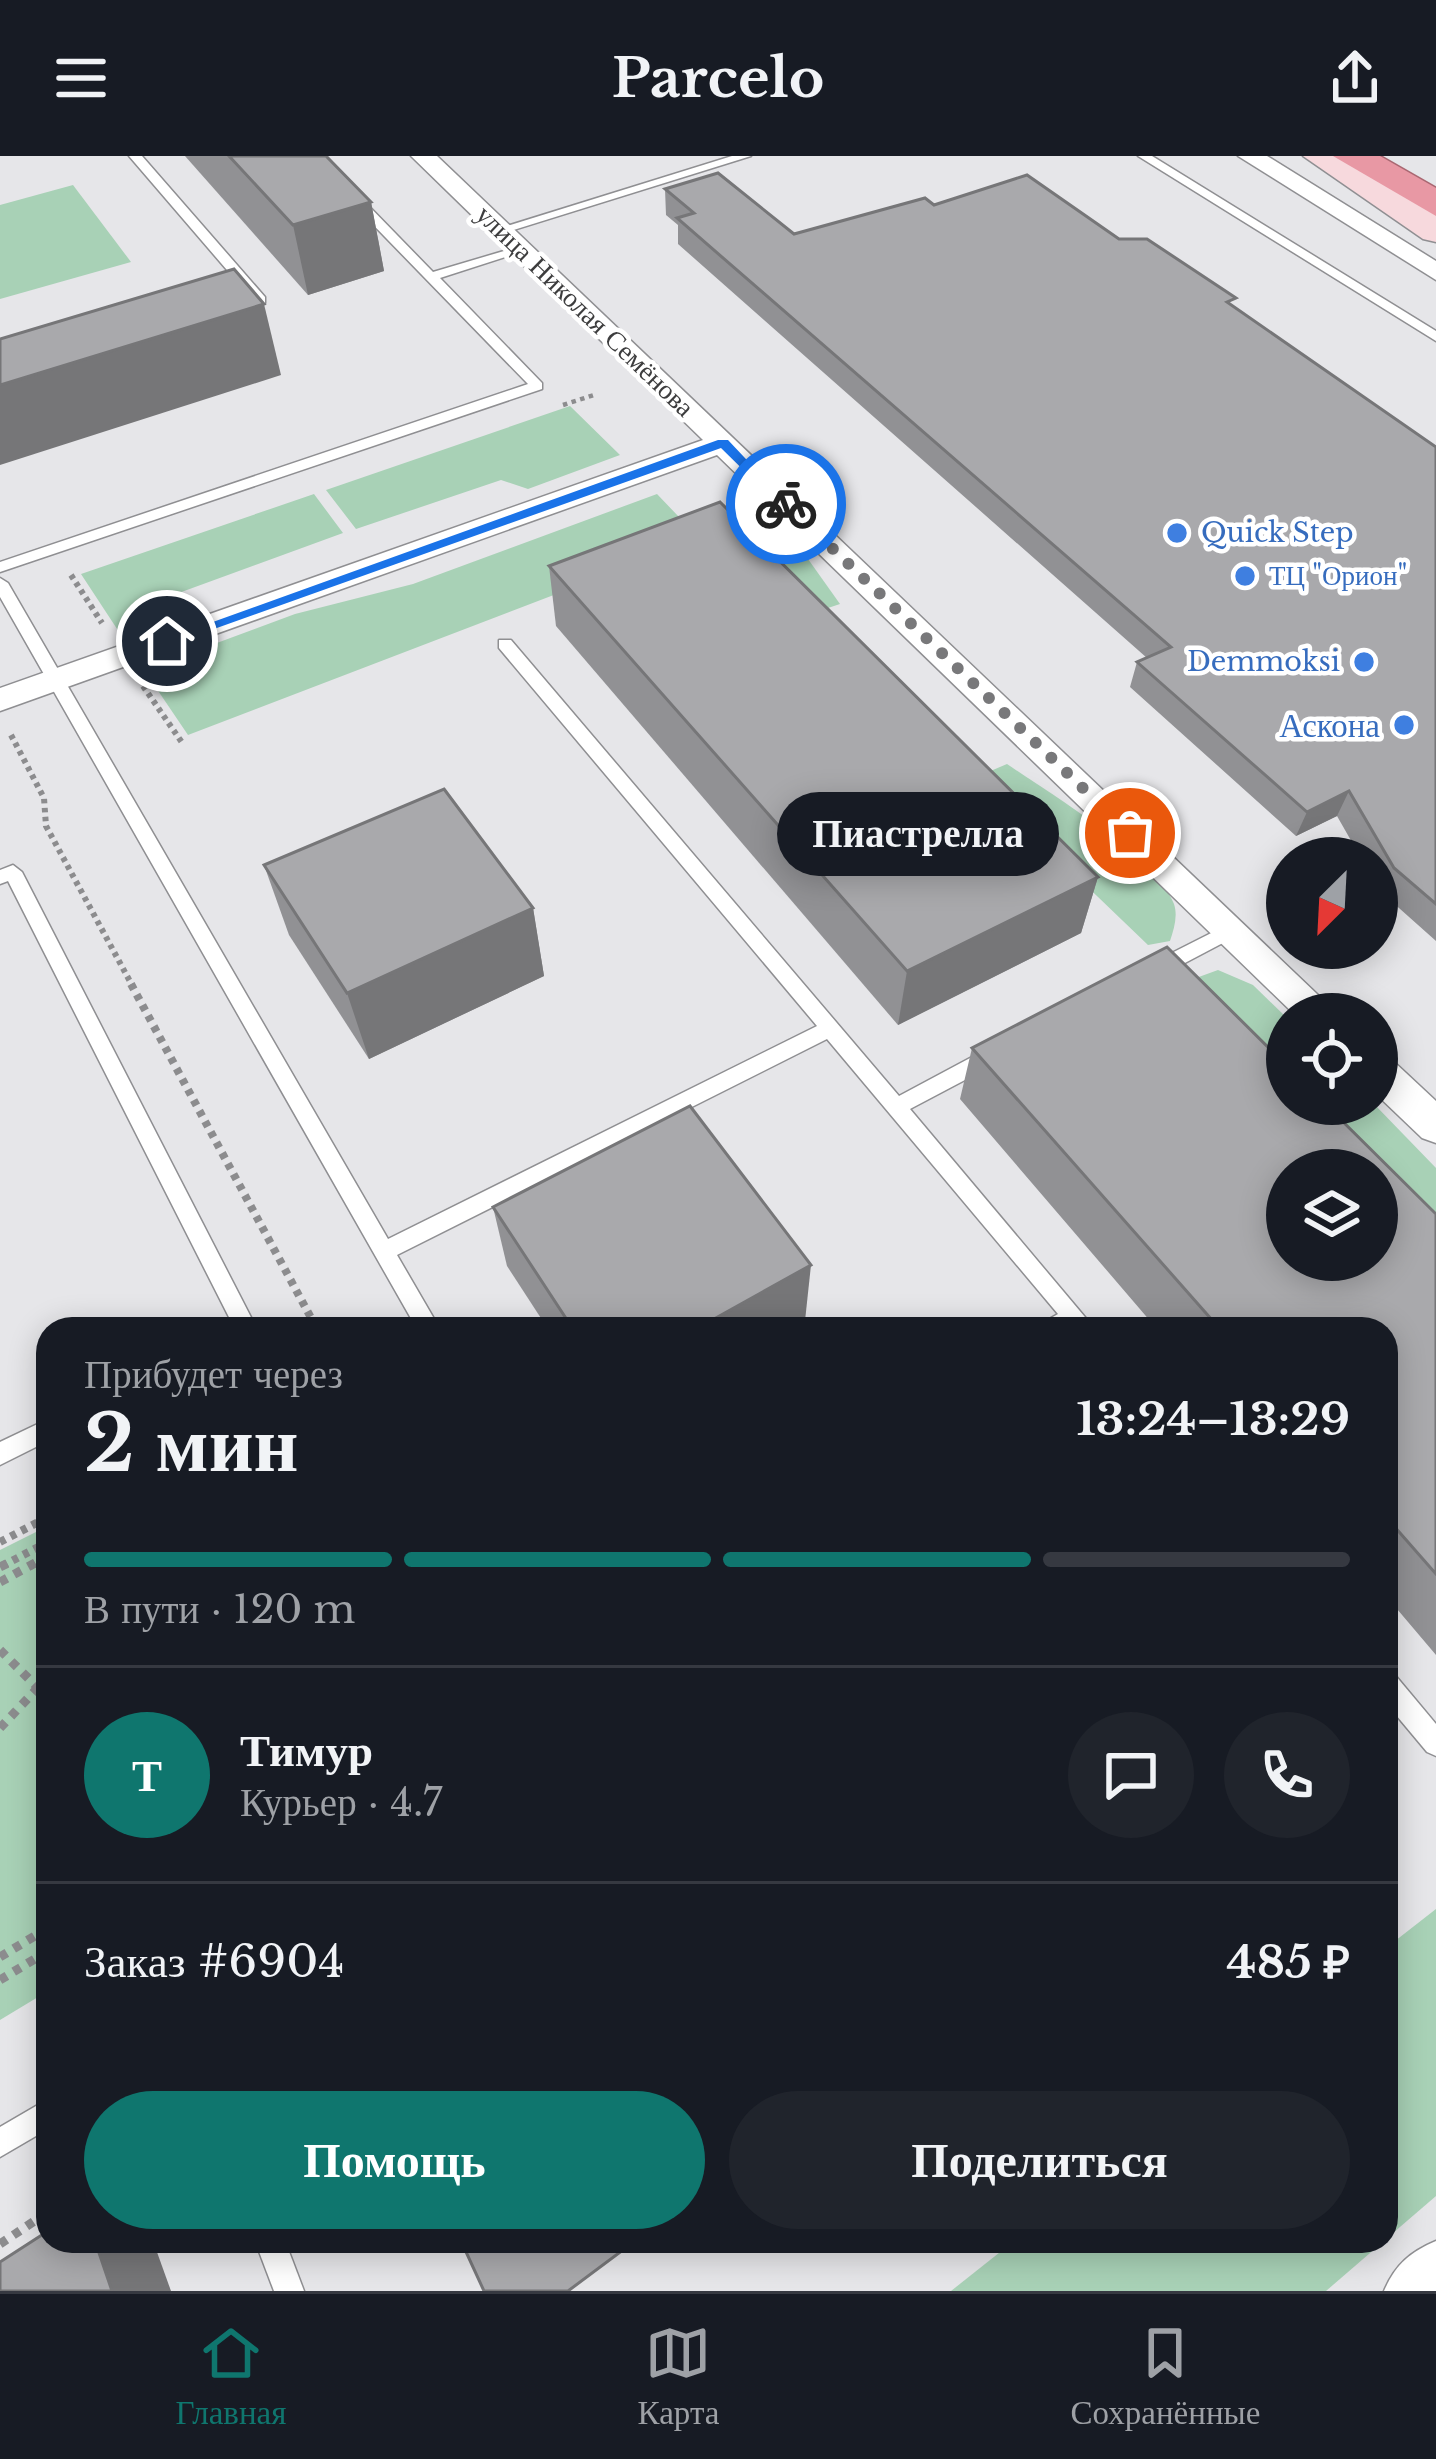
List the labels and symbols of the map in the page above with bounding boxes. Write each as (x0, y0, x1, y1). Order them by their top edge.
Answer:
street label: улица Николая Семёнова (469, 198, 701, 423)
courier (726, 444, 846, 564)
place label: Quick Step (1201, 516, 1354, 549)
marker: Quick Step (1164, 520, 1190, 546)
place label: ТЦ "Орион" (1269, 559, 1407, 592)
marker: ТЦ "Орион" (1232, 563, 1258, 589)
pin (116, 590, 218, 692)
place label: Demmoksi (1187, 645, 1340, 678)
marker: Demmoksi (1351, 649, 1377, 675)
place label: Аскона (1279, 705, 1380, 746)
marker: Аскона (1391, 712, 1417, 738)
pin (1079, 782, 1181, 884)
callout: Пиастрелла (776, 791, 1058, 875)
north arrow (1266, 837, 1398, 969)

